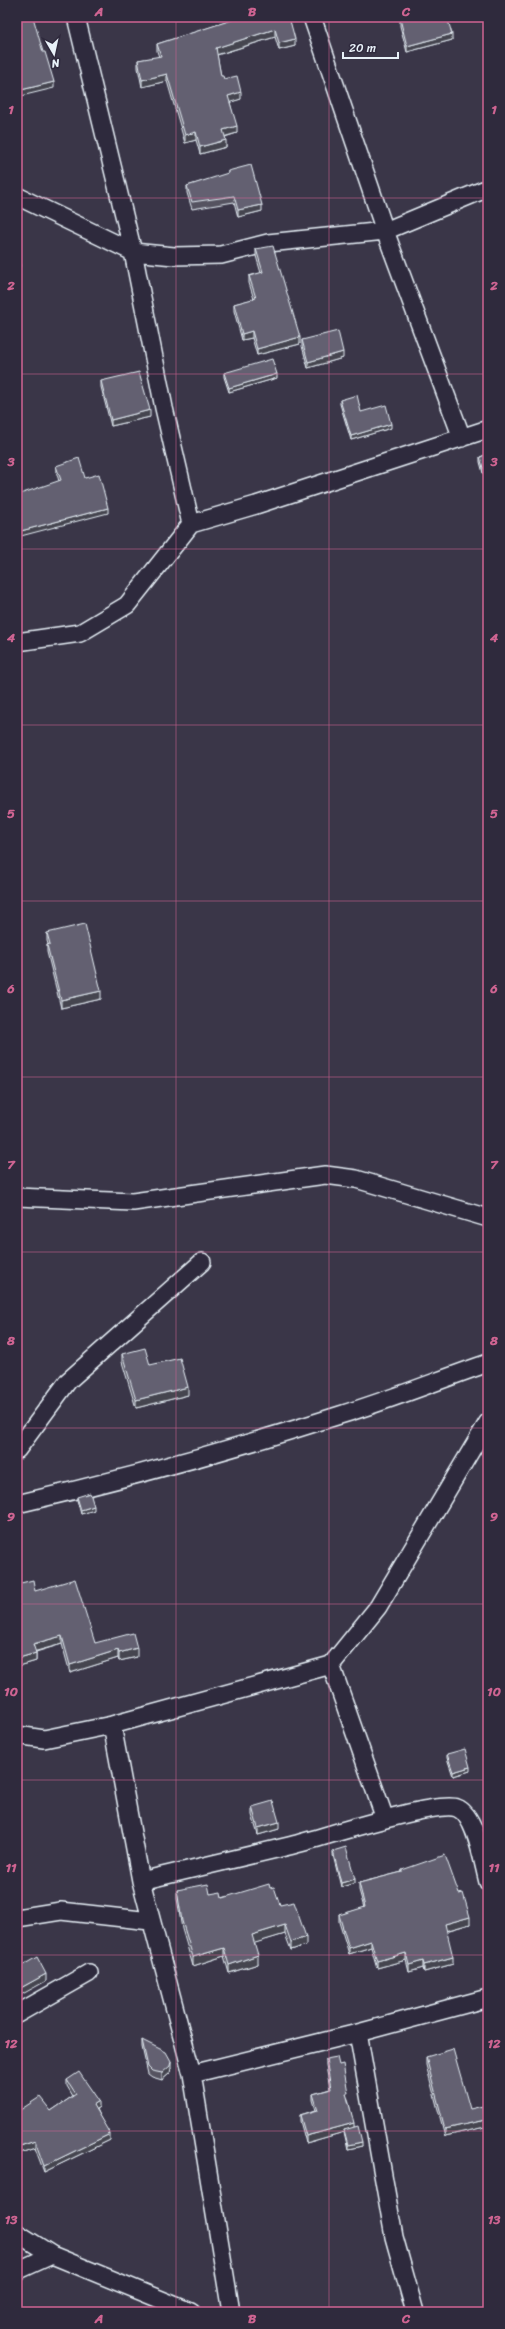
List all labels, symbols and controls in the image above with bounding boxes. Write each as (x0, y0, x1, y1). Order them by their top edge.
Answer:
text: A (94, 0, 103, 23)
text: B (248, 0, 257, 23)
text: C (401, 0, 411, 23)
north arrow (34, 34, 74, 74)
scale bar (343, 34, 398, 60)
text: 20 m (349, 37, 376, 59)
text: N (50, 53, 62, 73)
text: 1 (8, 98, 14, 121)
text: 1 (491, 98, 497, 121)
text: 2 (6, 274, 15, 297)
text: 2 (489, 274, 498, 297)
text: 3 (6, 450, 15, 473)
text: 3 (489, 450, 498, 473)
text: 4 (6, 626, 16, 649)
text: 4 (489, 626, 499, 649)
text: 5 (7, 802, 15, 825)
text: 5 (490, 802, 498, 825)
text: 6 (6, 977, 15, 1000)
text: 6 (489, 977, 498, 1000)
text: 7 (7, 1153, 16, 1176)
text: 7 (490, 1153, 499, 1176)
text: 8 (6, 1329, 15, 1352)
text: 8 (489, 1329, 498, 1352)
text: 9 (7, 1505, 15, 1528)
text: 9 (490, 1505, 498, 1528)
text: 10 (4, 1680, 18, 1703)
text: 10 (487, 1680, 501, 1703)
text: 11 (5, 1856, 17, 1879)
text: 11 (488, 1856, 500, 1879)
text: 12 (4, 2032, 18, 2055)
text: 12 (487, 2032, 501, 2055)
text: 13 (5, 2208, 18, 2231)
text: 13 (488, 2208, 501, 2231)
text: A (94, 2307, 103, 2329)
text: B (248, 2307, 257, 2329)
text: C (401, 2307, 411, 2329)

